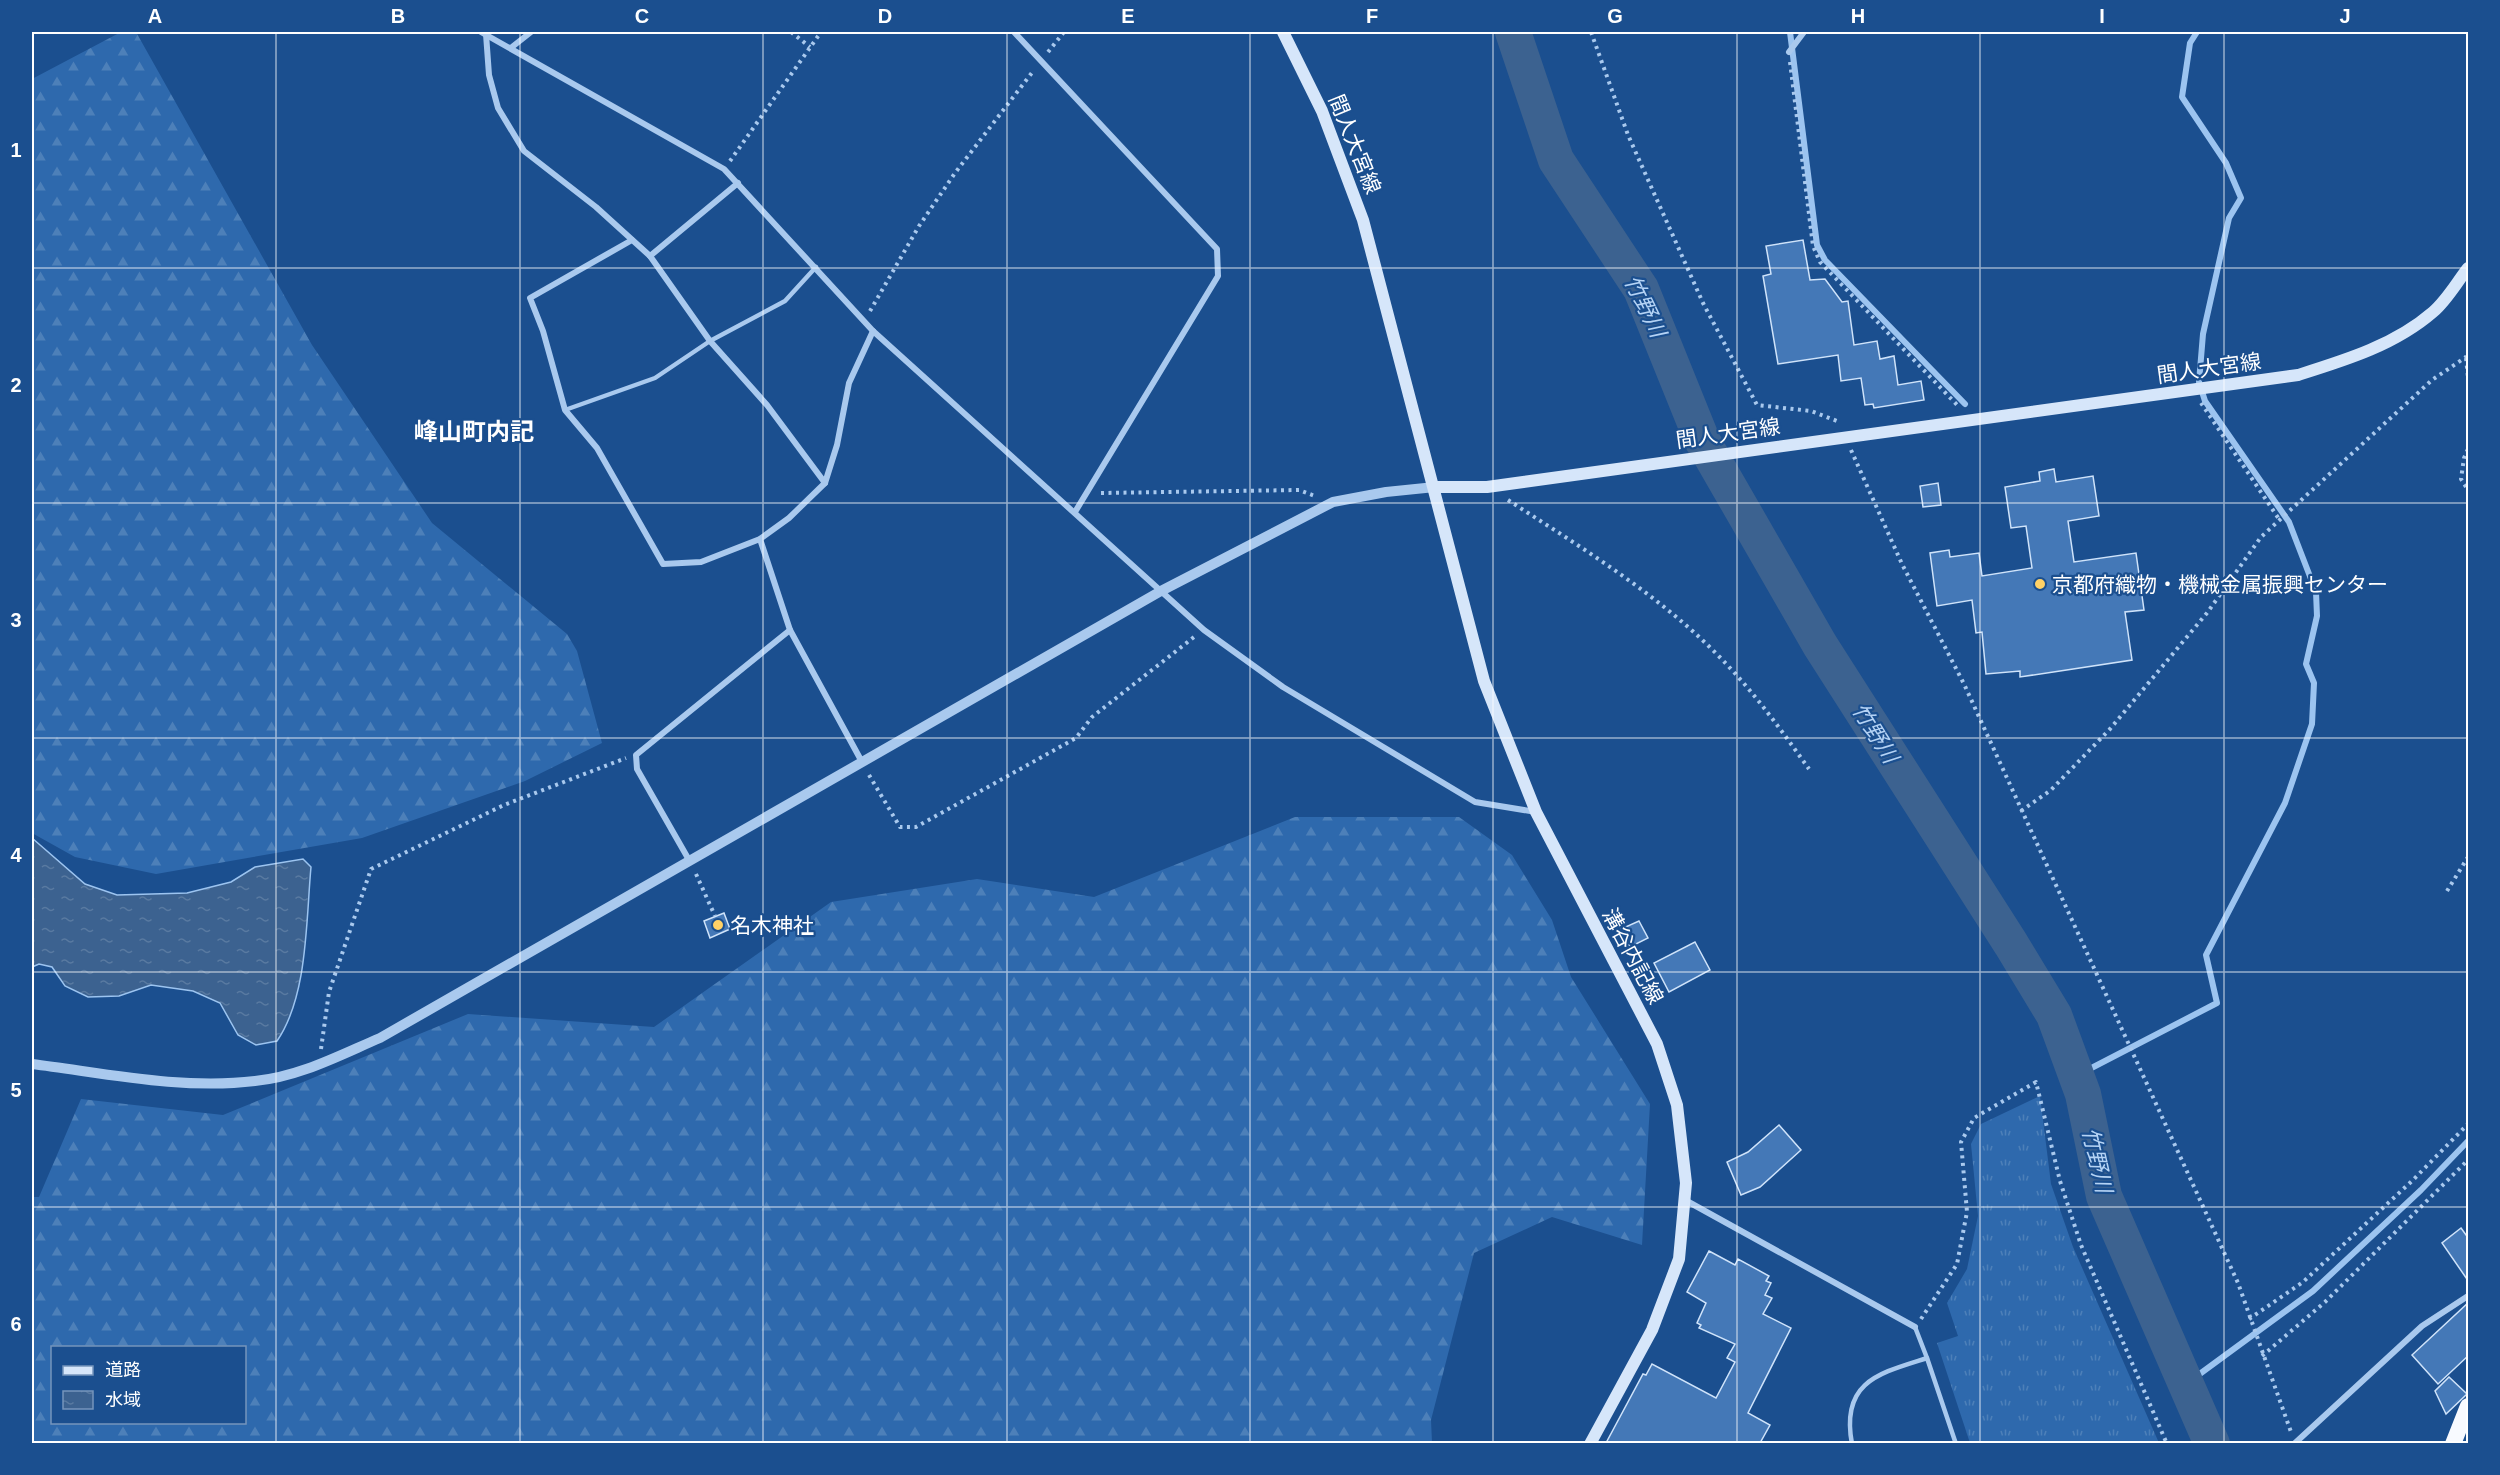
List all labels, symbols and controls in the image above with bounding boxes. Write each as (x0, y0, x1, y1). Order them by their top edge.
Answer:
text: A (148, 5, 162, 27)
text: B (391, 5, 405, 27)
text: C (635, 5, 649, 27)
text: D (878, 5, 892, 27)
text: E (1121, 5, 1135, 27)
text: F (1366, 5, 1378, 27)
text: G (1607, 5, 1623, 27)
text: H (1851, 5, 1865, 27)
text: I (2099, 5, 2105, 27)
text: J (2339, 5, 2351, 27)
street label: 間人大宮線 (1325, 91, 1385, 197)
text: 1 (10, 139, 22, 161)
water label: 竹野川 (1619, 271, 1672, 343)
street label: 間人大宮線 (2155, 349, 2263, 387)
text: 2 (10, 374, 22, 396)
street label: 間人大宮線 (1674, 414, 1782, 452)
district label: 峰山町内記 (414, 418, 534, 445)
place label: 京都府織物・機械金属振興センター (2052, 573, 2388, 596)
marker: 京都府織物・機械金属振興センター (2033, 577, 2047, 591)
text: 3 (10, 609, 22, 631)
water label: 竹野川 (1847, 698, 1904, 769)
text: 4 (10, 844, 22, 866)
street label: 溝谷内記線 (1598, 904, 1668, 1008)
place label: 名木神社 (730, 914, 814, 937)
marker: 名木神社 (711, 918, 725, 932)
text: 5 (10, 1079, 22, 1101)
water label: 竹野川 (2077, 1125, 2117, 1197)
text: 6 (10, 1313, 22, 1335)
legend (51, 1346, 246, 1424)
text: 道路 (105, 1360, 141, 1380)
text: 水域 (105, 1390, 141, 1410)

